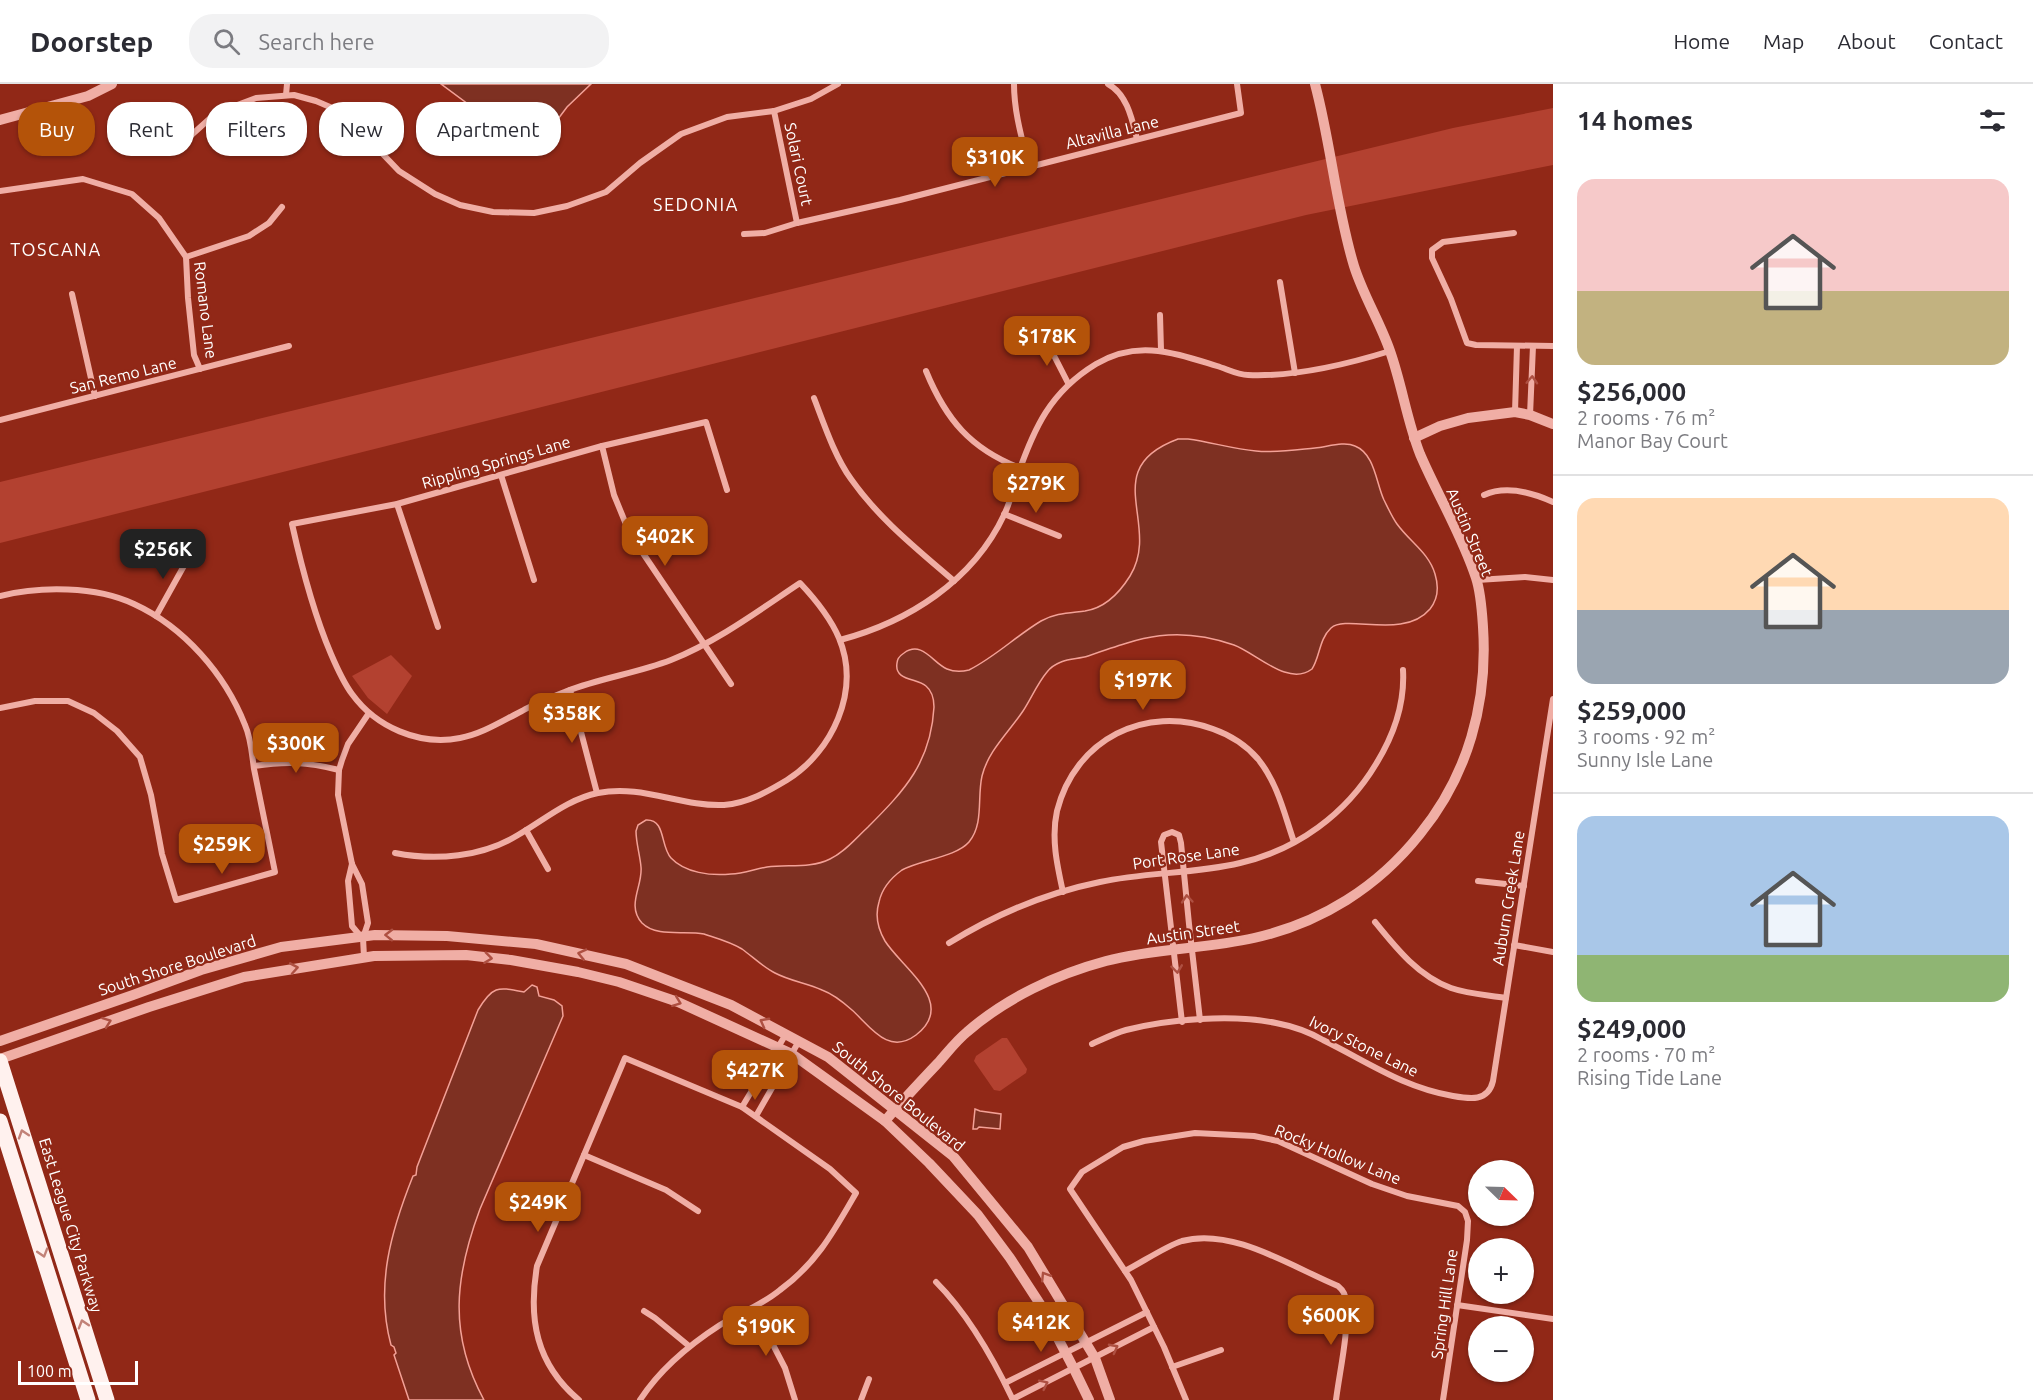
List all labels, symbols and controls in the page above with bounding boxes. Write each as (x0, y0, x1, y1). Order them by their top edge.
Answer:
search box (189, 14, 609, 68)
icon: search (210, 25, 243, 58)
text: Doorstep (30, 26, 153, 57)
text: Search here (258, 29, 375, 54)
text: Home (1673, 29, 1730, 53)
text: Map (1763, 29, 1804, 53)
text: About (1837, 29, 1896, 53)
text: Contact (1929, 29, 2003, 53)
chip: Buy (18, 102, 95, 156)
chip: Rent (107, 102, 194, 156)
chip: Filters (206, 102, 307, 156)
chip: New (319, 102, 404, 156)
chip: Apartment (416, 102, 561, 156)
icon: filters (1976, 104, 2009, 137)
text: 14 homes (1577, 106, 1693, 135)
street label: Altavilla Lane (1064, 112, 1160, 152)
street label: Solari Court (781, 121, 817, 208)
pin: $310K (953, 137, 1037, 188)
text: $310K (966, 145, 1024, 168)
district label: SEDONIA (653, 194, 739, 214)
icon: home (1739, 218, 1847, 326)
district label: TOSCANA (10, 239, 102, 259)
street label: Romano Lane (191, 260, 221, 360)
pin: $178K (1005, 316, 1089, 367)
text: $178K (1018, 324, 1076, 347)
street label: San Remo Lane (68, 353, 178, 397)
one-way arrow (1525, 376, 1538, 385)
text: $256,000 (1577, 377, 1686, 406)
text: 2 rooms · 76 m² (1577, 406, 1715, 429)
text: Manor Bay Court (1577, 429, 1728, 452)
street label: Rippling Springs Lane (420, 432, 572, 492)
pin: $279K (994, 463, 1078, 514)
text: $279K (1007, 471, 1065, 494)
street label: Austin Street (1443, 485, 1497, 579)
pin: $402K (623, 516, 707, 567)
text: $402K (636, 524, 694, 547)
pin: $256K (121, 529, 205, 580)
text: $256K (134, 537, 192, 560)
icon: home (1739, 537, 1847, 645)
pin: $197K (1101, 660, 1185, 711)
text: $197K (1114, 668, 1172, 691)
pin: $358K (530, 693, 614, 744)
text: $259,000 (1577, 696, 1686, 725)
text: $358K (543, 701, 601, 724)
pin: $300K (254, 723, 338, 774)
text: 3 rooms · 92 m² (1577, 725, 1715, 748)
text: $300K (267, 731, 325, 754)
text: Sunny Isle Lane (1577, 748, 1713, 771)
pin: $259K (180, 824, 264, 875)
street label: Auburn Creek Lane (1488, 829, 1528, 967)
text: $259K (193, 832, 251, 855)
street label: Port Rose Lane (1131, 840, 1241, 872)
icon: home (1739, 855, 1847, 963)
one-way arrow (1180, 895, 1193, 904)
street label: Austin Street (1145, 916, 1242, 947)
one-way arrow (384, 929, 393, 942)
street label: South Shore Boulevard (96, 931, 258, 999)
one-way arrow (577, 948, 587, 961)
one-way arrow (484, 951, 493, 963)
one-way arrow (290, 963, 299, 975)
one-way arrow (1171, 964, 1183, 973)
one-way arrow (672, 995, 682, 1008)
street label: Ivory Stone Lane (1307, 1012, 1421, 1080)
text: $249,000 (1577, 1014, 1686, 1043)
one-way arrow (102, 1016, 112, 1029)
one-way arrow (760, 1018, 770, 1029)
street label: South Shore Boulevard (829, 1037, 969, 1155)
text: 2 rooms · 70 m² (1577, 1043, 1715, 1066)
pin: $427K (713, 1050, 797, 1101)
text: $427K (726, 1058, 784, 1081)
text: Rising Tide Lane (1577, 1066, 1722, 1089)
street label: Rocky Hollow Lane (1272, 1120, 1404, 1188)
one-way arrow (18, 1129, 31, 1140)
street label: East League City Parkway (36, 1136, 106, 1315)
north arrow (1468, 1160, 1534, 1226)
map controls (1468, 1160, 1534, 1382)
pin: $249K (496, 1182, 580, 1233)
text: $249K (509, 1190, 567, 1213)
button: + (1468, 1238, 1534, 1304)
one-way arrow (35, 1247, 48, 1258)
street label: Spring Hill Lane (1427, 1248, 1461, 1360)
one-way arrow (1041, 1272, 1053, 1282)
pin: $600K (1289, 1295, 1373, 1346)
pin: $412K (999, 1302, 1083, 1353)
text: $600K (1302, 1303, 1360, 1326)
pin: $190K (724, 1306, 808, 1357)
text: $412K (1012, 1310, 1070, 1333)
text: $190K (737, 1314, 795, 1337)
button: − (1468, 1316, 1534, 1382)
one-way arrow (78, 1319, 90, 1330)
one-way arrow (1108, 1344, 1119, 1355)
scale bar (18, 1358, 138, 1386)
text: 100 m (27, 1362, 72, 1380)
one-way arrow (1037, 1379, 1048, 1391)

